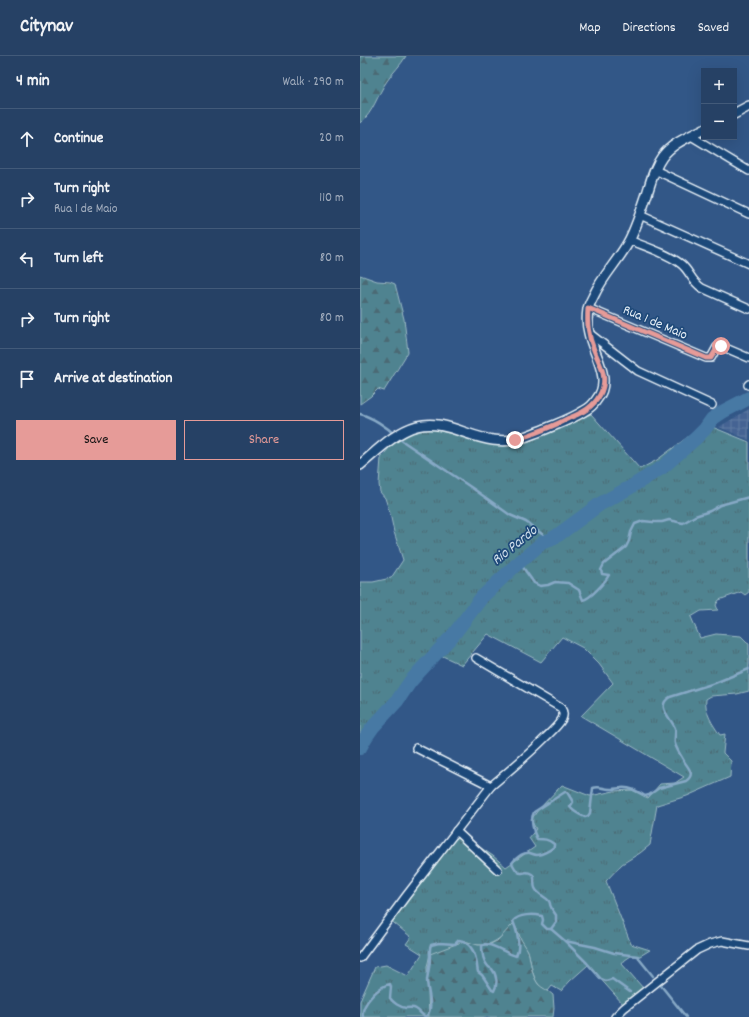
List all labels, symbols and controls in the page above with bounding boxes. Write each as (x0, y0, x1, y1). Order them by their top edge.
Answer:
text: Citynav (20, 14, 73, 41)
text: Map (579, 18, 601, 38)
text: Directions (623, 18, 676, 38)
text: Saved (698, 18, 729, 38)
map controls (701, 68, 737, 140)
button: + (701, 68, 737, 104)
text: 4 min (16, 70, 50, 94)
text: Walk · 290 m (282, 73, 344, 92)
button: − (701, 104, 737, 140)
icon: ahead (16, 128, 38, 150)
text: Continue (54, 128, 103, 150)
text: 20 m (319, 129, 344, 148)
text: Turn right (54, 178, 110, 200)
icon: right (16, 188, 38, 210)
text: 110 m (319, 189, 344, 208)
text: Rua 1 de Maio (54, 200, 118, 219)
icon: left (16, 248, 38, 270)
text: Turn left (54, 248, 103, 270)
text: 80 m (320, 249, 344, 268)
street label: Rua 1 de Maio (620, 300, 690, 346)
icon: right (16, 308, 38, 330)
text: Turn right (54, 308, 110, 330)
text: 80 m (320, 309, 344, 328)
route start (712, 337, 730, 355)
icon: arrive (16, 368, 38, 390)
text: Arrive at destination (54, 368, 172, 390)
button: Save (16, 420, 176, 460)
button: Share (184, 420, 344, 460)
route end (506, 431, 524, 449)
water label: Rio Pardo (487, 520, 544, 571)

